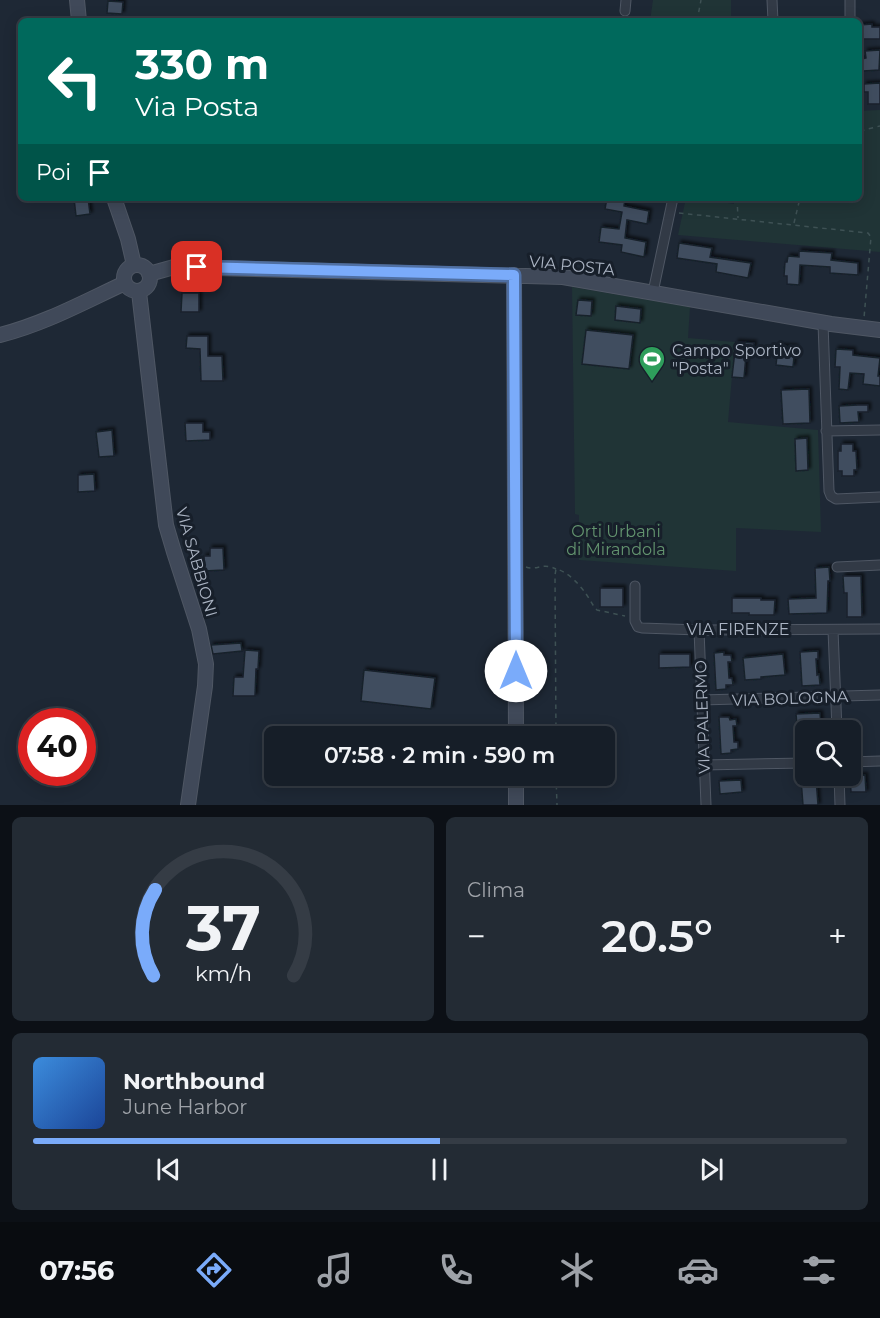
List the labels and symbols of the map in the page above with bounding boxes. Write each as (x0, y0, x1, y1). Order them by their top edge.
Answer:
pin (171, 241, 222, 292)
street label: VIA POSTA (528, 252, 616, 280)
place label: Campo Sportivo "Posta" (672, 341, 801, 378)
sports icon: Campo Sportivo "Posta" (637, 344, 667, 382)
street label: VIA SABBIONI (172, 505, 221, 619)
park label: Orti Urbani di Mirandola (566, 522, 666, 559)
street label: VIA FIRENZE (687, 620, 789, 639)
position arrow (484, 639, 548, 703)
street label: VIA PALERMO (691, 660, 714, 774)
street label: VIA BOLOGNA (732, 687, 849, 710)
speed limit sign: 40 (18, 708, 96, 786)

